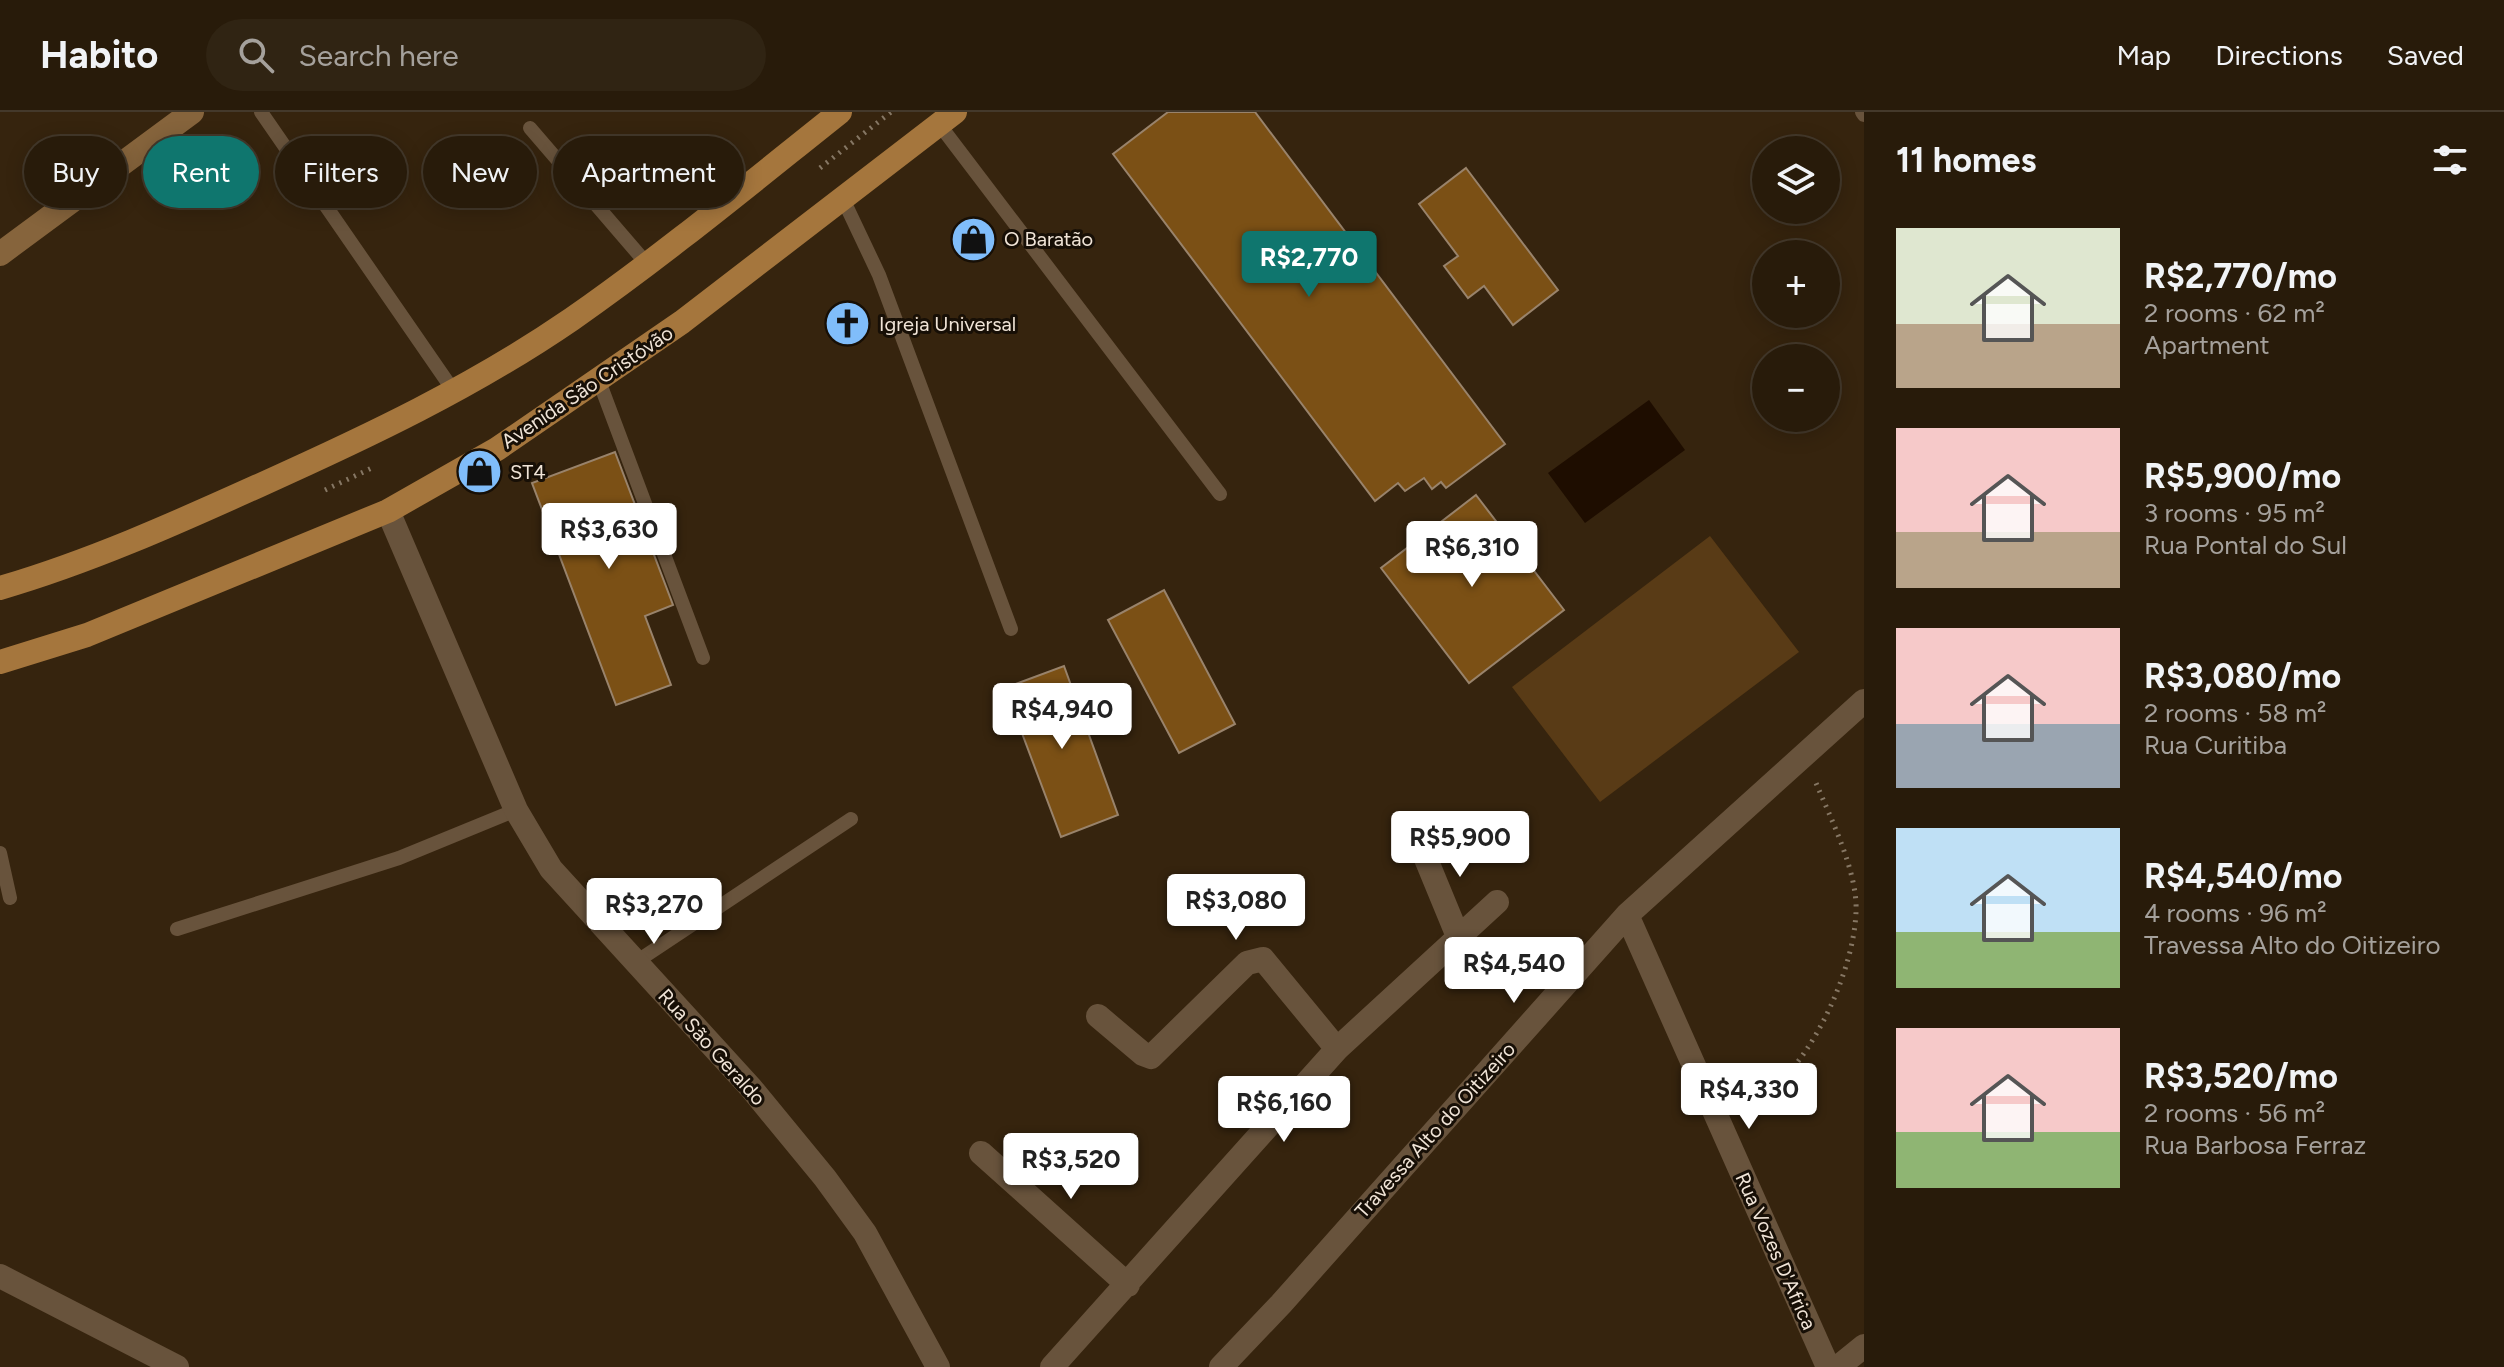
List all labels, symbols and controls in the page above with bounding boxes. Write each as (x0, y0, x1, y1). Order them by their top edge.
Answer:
search box (206, 19, 766, 91)
text: Habito (40, 32, 158, 78)
icon: search (234, 33, 278, 77)
text: Search here (298, 37, 459, 74)
text: Map (2117, 38, 2171, 72)
text: Directions (2215, 38, 2343, 72)
text: Saved (2387, 38, 2464, 72)
chip: Buy (24, 136, 127, 208)
chip: Rent (143, 136, 259, 208)
chip: Filters (275, 136, 407, 208)
chip: New (423, 136, 537, 208)
chip: Apartment (553, 136, 744, 208)
map controls (1752, 136, 1840, 432)
button: layers (1752, 136, 1840, 224)
icon: filters (2428, 138, 2472, 182)
text: 11 homes (1896, 140, 2036, 181)
shop icon: O Baratão (949, 215, 997, 263)
place label: O Baratão (1004, 227, 1093, 251)
pin: R$2,770 (1235, 231, 1383, 299)
button: + (1752, 240, 1840, 328)
text: R$2,770 (1260, 241, 1358, 273)
text: R$2,770/mo (2144, 256, 2337, 297)
icon: home (1960, 260, 2056, 356)
text: 2 rooms · 62 m² (2144, 297, 2325, 329)
church icon: Igreja Universal (824, 300, 872, 348)
place label: Igreja Universal (879, 312, 1016, 336)
street label: Avenida São Cristóvão (497, 321, 677, 453)
text: Apartment (2144, 329, 2270, 361)
button: − (1752, 344, 1840, 432)
shop icon: ST4 (455, 448, 503, 496)
text: R$5,900/mo (2144, 456, 2341, 497)
place label: ST4 (510, 460, 546, 484)
icon: home (1960, 460, 2056, 556)
text: 3 rooms · 95 m² (2144, 497, 2325, 529)
pin: R$3,630 (535, 503, 683, 571)
text: R$3,630 (560, 513, 658, 545)
pin: R$6,310 (1398, 521, 1546, 589)
text: Rua Pontal do Sul (2144, 529, 2347, 561)
text: R$6,310 (1424, 531, 1520, 563)
text: R$3,080/mo (2144, 656, 2341, 697)
icon: home (1960, 660, 2056, 756)
pin: R$4,940 (988, 683, 1136, 751)
text: R$4,940 (1011, 693, 1113, 725)
text: 2 rooms · 58 m² (2144, 697, 2326, 729)
text: Rua Curitiba (2144, 729, 2287, 761)
pin: R$5,900 (1386, 811, 1534, 879)
text: R$5,900 (1409, 821, 1511, 853)
text: R$4,540/mo (2144, 856, 2342, 897)
icon: home (1960, 860, 2056, 956)
pin: R$3,080 (1162, 874, 1310, 942)
pin: R$3,270 (580, 878, 728, 946)
text: R$3,080 (1185, 884, 1287, 916)
text: R$3,270 (605, 888, 703, 920)
text: 4 rooms · 96 m² (2144, 897, 2327, 929)
text: Travessa Alto do Oitizeiro (2144, 929, 2441, 961)
pin: R$4,540 (1440, 937, 1588, 1005)
text: R$4,540 (1463, 947, 1565, 979)
street label: Rua São Geraldo (653, 984, 771, 1110)
street label: Travessa Alto do Oitizeiro (1350, 1037, 1520, 1223)
text: R$3,520/mo (2144, 1056, 2338, 1097)
icon: home (1960, 1060, 2056, 1156)
pin: R$4,330 (1675, 1063, 1823, 1131)
text: R$4,330 (1699, 1073, 1799, 1105)
pin: R$6,160 (1210, 1076, 1358, 1144)
text: R$6,160 (1236, 1086, 1332, 1118)
text: 2 rooms · 56 m² (2144, 1097, 2325, 1129)
text: Rua Barbosa Ferraz (2144, 1129, 2366, 1161)
pin: R$3,520 (997, 1133, 1145, 1201)
text: R$3,520 (1021, 1143, 1121, 1175)
street label: Rua Vozes D'Africa (1731, 1169, 1821, 1333)

